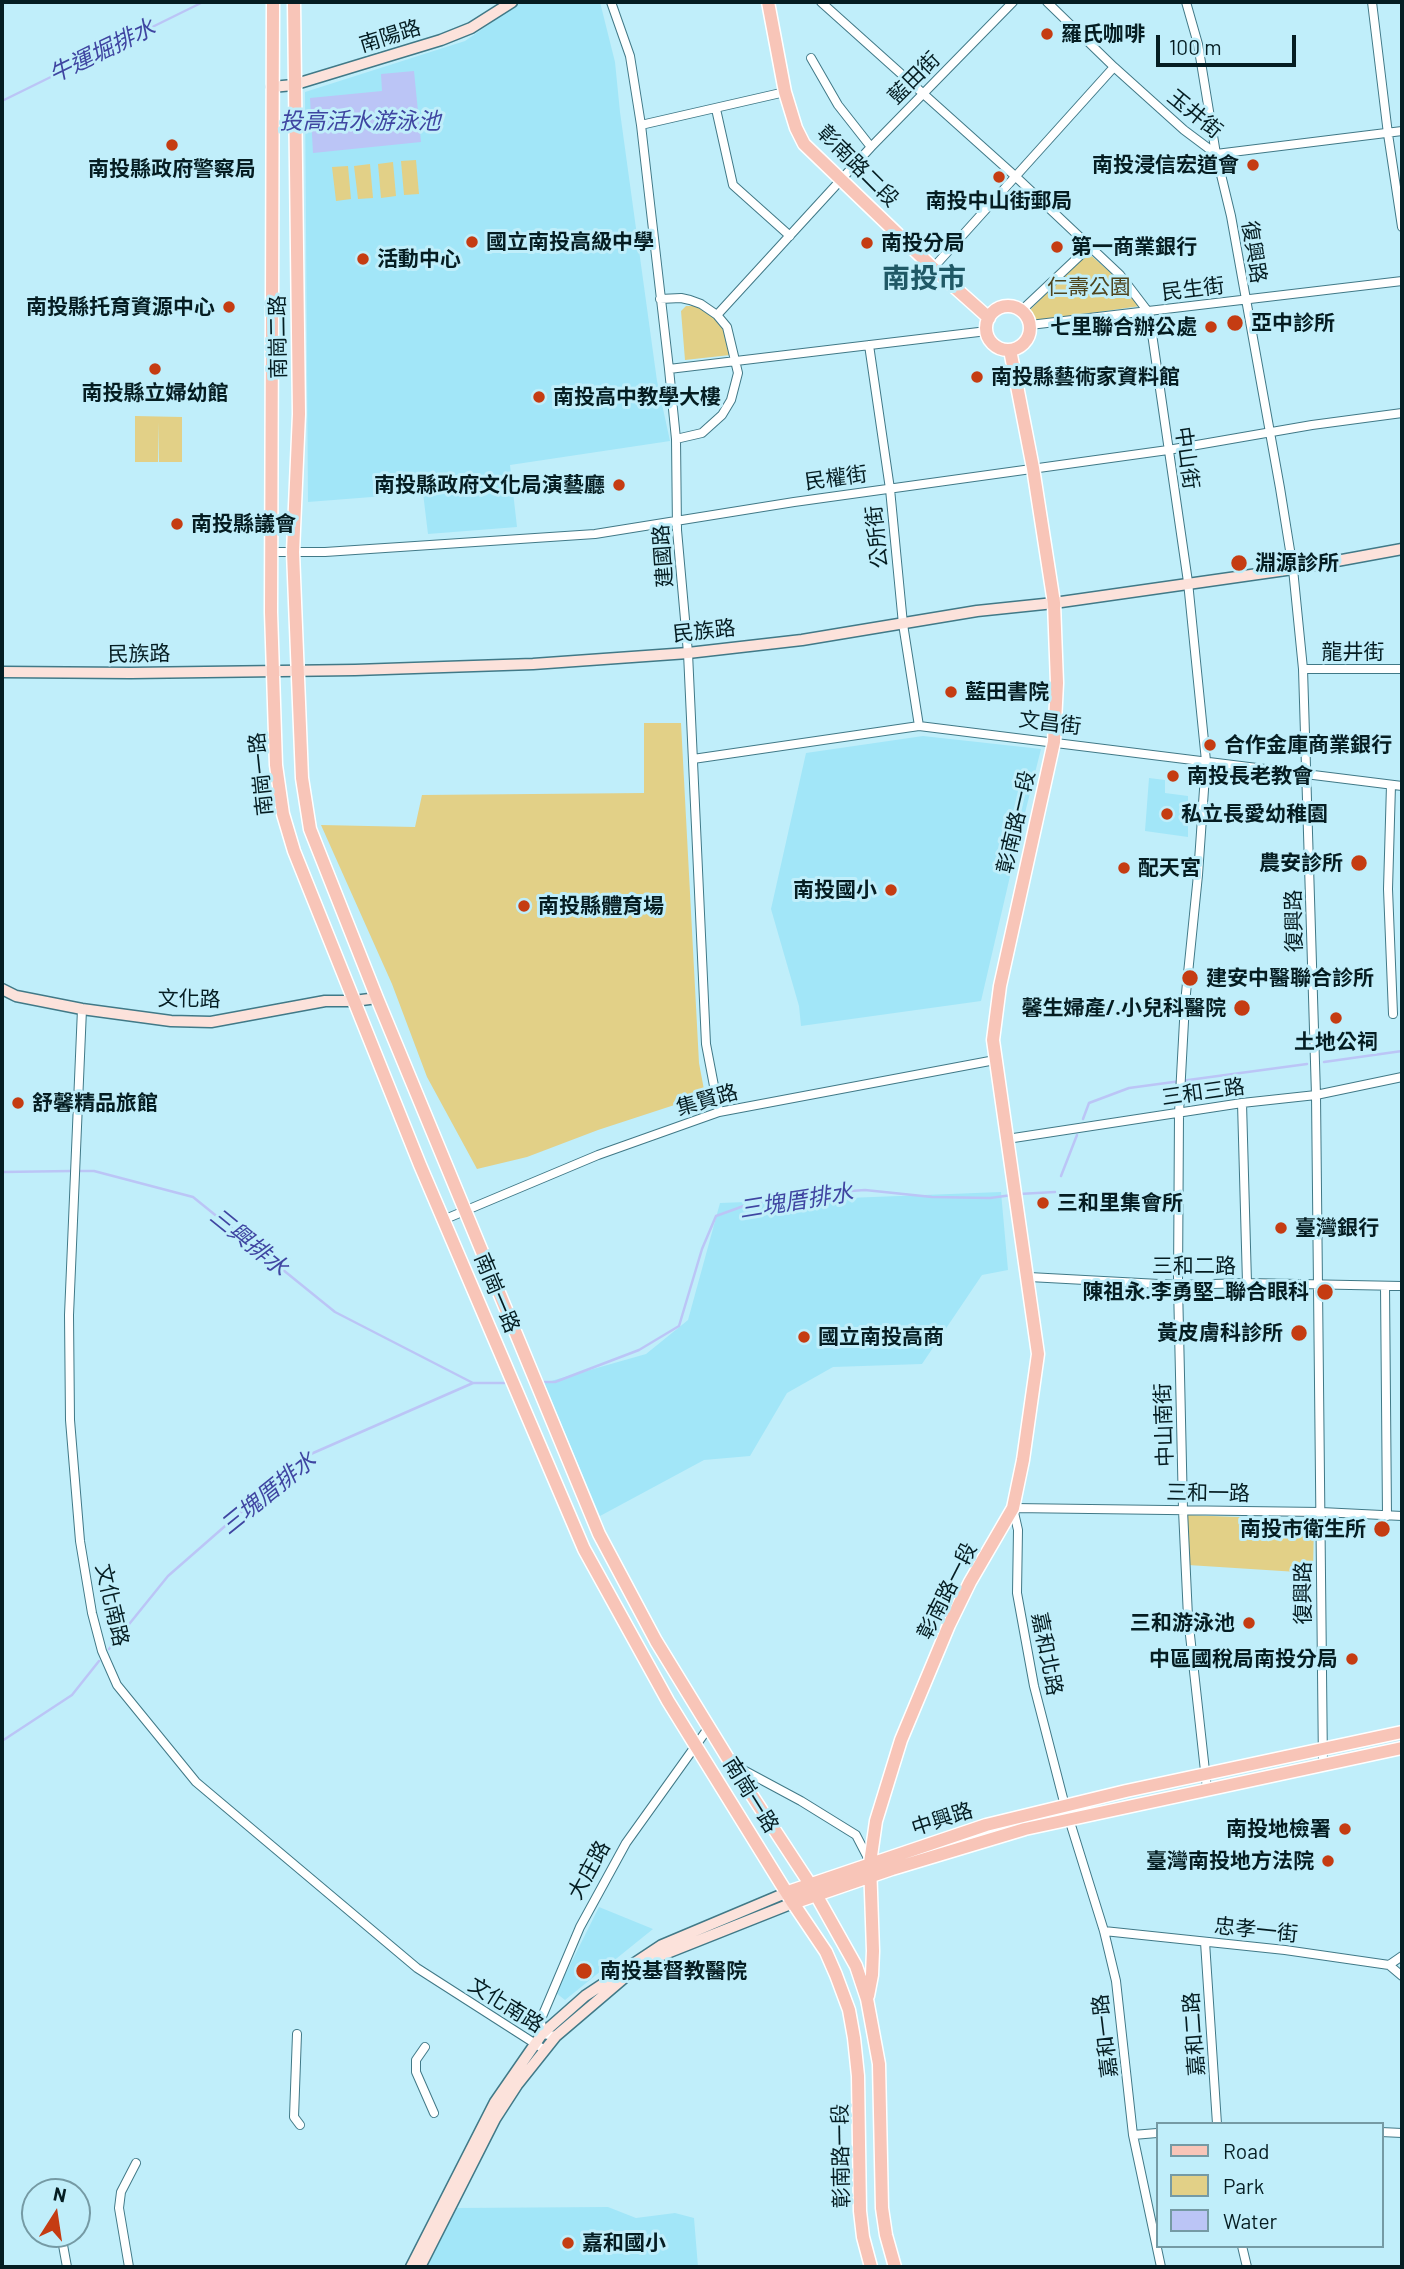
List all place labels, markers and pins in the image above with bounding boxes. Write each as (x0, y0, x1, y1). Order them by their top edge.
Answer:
place label: 羅氏咖啡 (1061, 21, 1145, 47)
marker: 羅氏咖啡 (1039, 26, 1055, 42)
marker: 南投縣政府警察局 (164, 137, 180, 153)
place label: 南投浸信宏道會 (1092, 152, 1239, 178)
place label: 南投縣政府警察局 (88, 156, 256, 182)
marker: 南投浸信宏道會 (1245, 157, 1261, 173)
marker: 南投中山街郵局 (991, 169, 1007, 185)
place label: 南投中山街郵局 (926, 188, 1072, 214)
place label: 國立南投高級中學 (486, 229, 654, 255)
place label: 南投分局 (881, 230, 965, 256)
marker: 國立南投高級中學 (464, 234, 480, 250)
place label: 第一商業銀行 (1071, 234, 1197, 260)
marker: 南投分局 (859, 235, 875, 251)
marker: 第一商業銀行 (1049, 239, 1065, 255)
place label: 活動中心 (377, 246, 461, 272)
marker: 活動中心 (355, 251, 371, 267)
place label: 南投縣托育資源中心 (26, 294, 215, 320)
marker: 南投縣托育資源中心 (221, 299, 237, 315)
place label: 亞中診所 (1251, 310, 1335, 336)
marker: 亞中診所 (1225, 313, 1245, 333)
place label: 七里聯合辦公處 (1050, 314, 1197, 340)
marker: 七里聯合辦公處 (1203, 319, 1219, 335)
marker: 南投縣立婦幼館 (147, 361, 163, 377)
place label: 南投縣藝術家資料館 (991, 364, 1180, 390)
marker: 南投縣藝術家資料館 (969, 369, 985, 385)
place label: 南投縣立婦幼館 (82, 380, 228, 406)
place label: 南投高中教學大樓 (553, 384, 721, 410)
marker: 南投高中教學大樓 (531, 389, 547, 405)
place label: 南投縣政府文化局演藝廳 (374, 472, 605, 498)
marker: 南投縣政府文化局演藝廳 (611, 477, 627, 493)
place label: 南投縣議會 (191, 511, 296, 537)
marker: 南投縣議會 (169, 516, 185, 532)
place label: 淵源診所 (1255, 550, 1339, 576)
marker: 淵源診所 (1229, 553, 1249, 573)
place label: 藍田書院 (965, 679, 1049, 705)
marker: 藍田書院 (943, 684, 959, 700)
place label: 合作金庫商業銀行 (1224, 732, 1392, 758)
marker: 合作金庫商業銀行 (1202, 737, 1218, 753)
place label: 南投長老教會 (1187, 763, 1313, 789)
marker: 南投長老教會 (1165, 768, 1181, 784)
place label: 私立長愛幼稚園 (1181, 801, 1328, 827)
marker: 私立長愛幼稚園 (1159, 806, 1175, 822)
place label: 農安診所 (1259, 850, 1343, 876)
marker: 農安診所 (1349, 853, 1369, 873)
place label: 配天宮 (1138, 855, 1201, 881)
marker: 配天宮 (1116, 860, 1132, 876)
place label: 南投國小 (793, 877, 877, 903)
marker: 南投國小 (883, 882, 899, 898)
place label: 南投縣體育場 (538, 893, 664, 919)
marker: 南投縣體育場 (516, 898, 532, 914)
place label: 建安中醫聯合診所 (1206, 965, 1374, 991)
marker: 建安中醫聯合診所 (1180, 968, 1200, 988)
place label: 馨生婦產/.小兒科醫院 (1021, 995, 1226, 1021)
marker: 馨生婦產/.小兒科醫院 (1232, 998, 1252, 1018)
marker: 土地公祠 (1328, 1010, 1344, 1026)
place label: 土地公祠 (1294, 1029, 1378, 1055)
place label: 舒馨精品旅館 (32, 1090, 158, 1116)
marker: 舒馨精品旅館 (10, 1095, 26, 1111)
place label: 三和里集會所 (1057, 1190, 1183, 1216)
marker: 三和里集會所 (1035, 1195, 1051, 1211)
place label: 臺灣銀行 (1295, 1215, 1379, 1241)
marker: 臺灣銀行 (1273, 1220, 1289, 1236)
place label: 陳祖永.李勇堅_聯合眼科 (1082, 1279, 1309, 1305)
marker: 陳祖永.李勇堅_聯合眼科 (1315, 1282, 1335, 1302)
place label: 黃皮膚科診所 (1157, 1320, 1283, 1346)
marker: 黃皮膚科診所 (1289, 1323, 1309, 1343)
place label: 國立南投高商 (818, 1324, 944, 1350)
marker: 國立南投高商 (796, 1329, 812, 1345)
place label: 南投市衛生所 (1240, 1516, 1366, 1542)
marker: 南投市衛生所 (1372, 1519, 1392, 1539)
place label: 三和游泳池 (1130, 1610, 1235, 1636)
marker: 三和游泳池 (1241, 1615, 1257, 1631)
place label: 中區國稅局南投分局 (1149, 1646, 1338, 1672)
marker: 中區國稅局南投分局 (1344, 1651, 1360, 1667)
place label: 南投地檢署 (1226, 1816, 1331, 1842)
marker: 南投地檢署 (1337, 1821, 1353, 1837)
place label: 臺灣南投地方法院 (1146, 1848, 1314, 1874)
marker: 臺灣南投地方法院 (1320, 1853, 1336, 1869)
place label: 南投基督教醫院 (600, 1958, 747, 1984)
marker: 南投基督教醫院 (574, 1961, 594, 1981)
place label: 嘉和國小 (582, 2230, 666, 2256)
marker: 嘉和國小 (560, 2235, 576, 2251)

